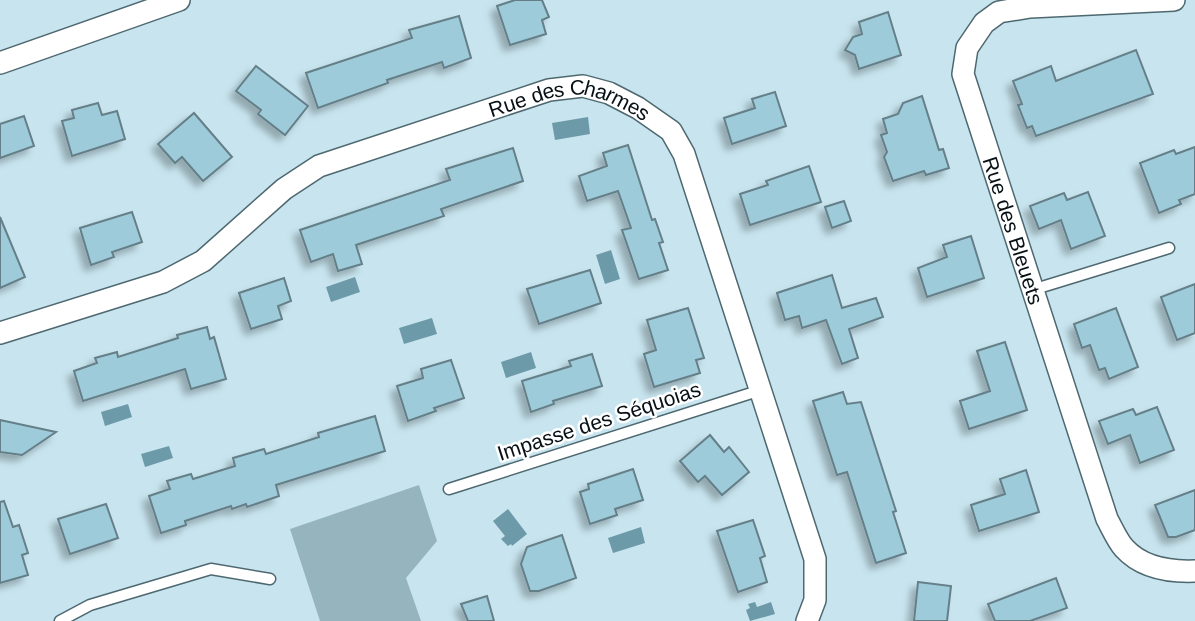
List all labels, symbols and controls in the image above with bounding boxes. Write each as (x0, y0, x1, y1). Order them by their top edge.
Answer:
street label: Rue des Charmes (485, 74, 655, 125)
street label: Rue des Bleuets (979, 153, 1048, 307)
street label: Impasse des Séquoias (494, 377, 704, 465)

